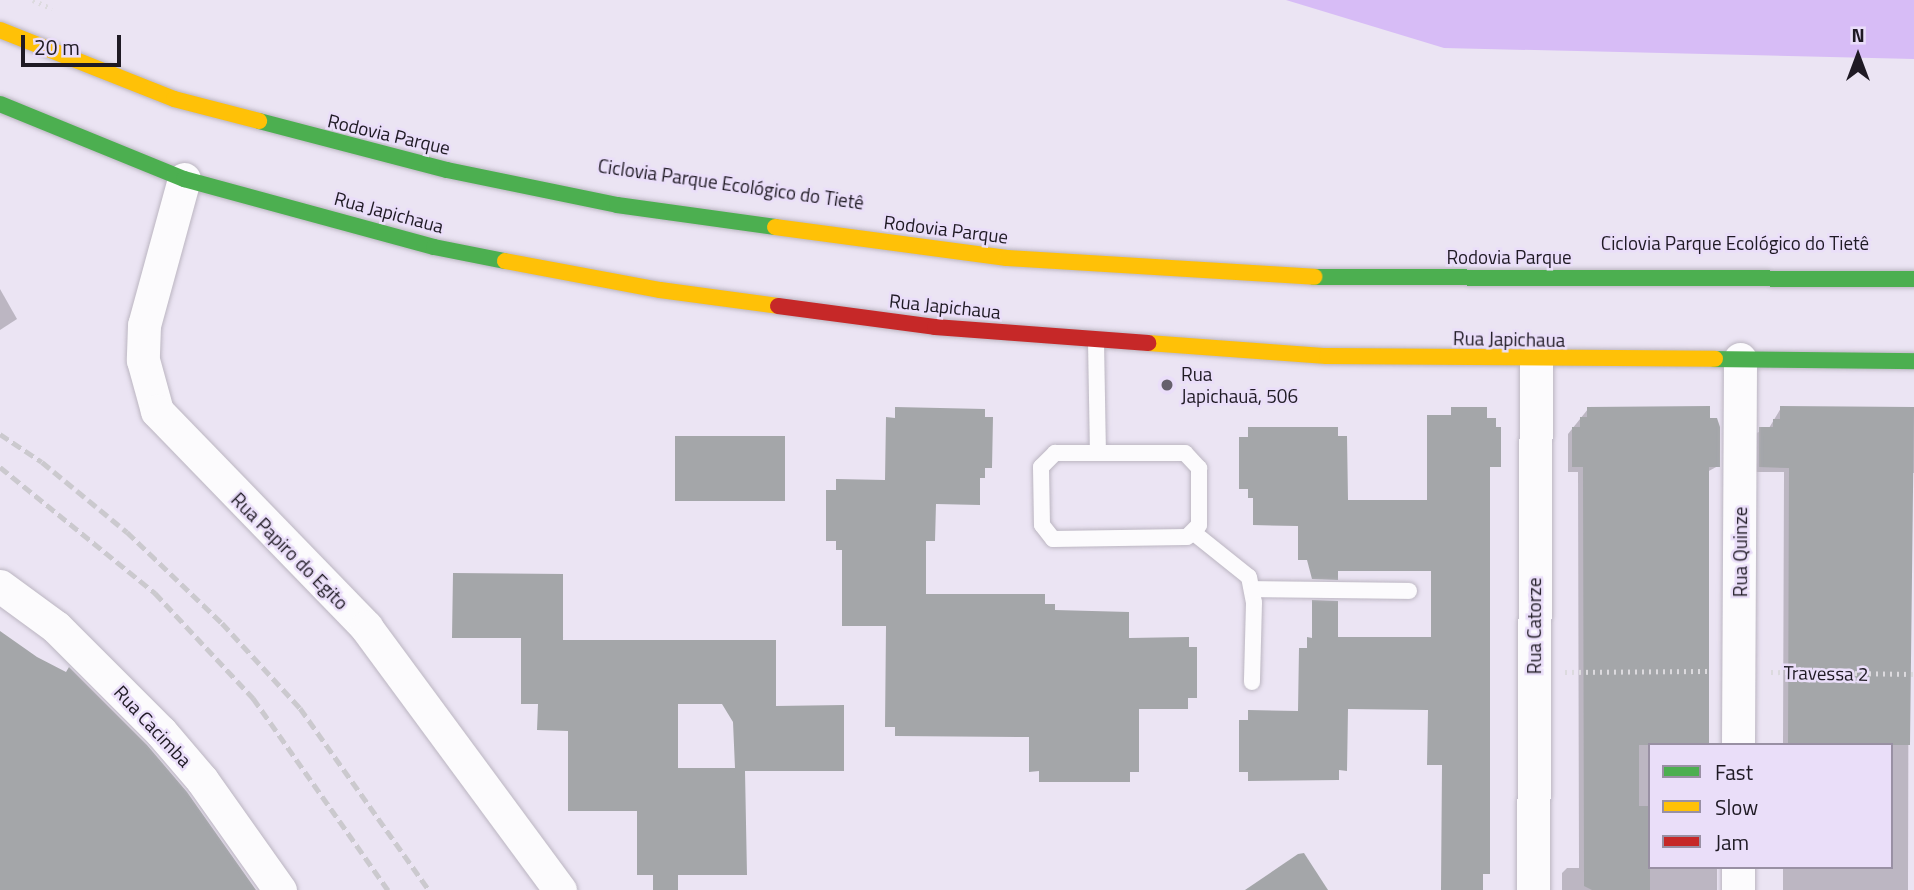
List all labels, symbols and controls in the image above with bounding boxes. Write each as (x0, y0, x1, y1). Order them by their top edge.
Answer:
text: N (1851, 20, 1865, 49)
scale bar (24, 21, 124, 65)
north arrow (1823, 21, 1893, 91)
text: 20 m (34, 31, 80, 63)
street label: Rodovia Parque (325, 109, 453, 159)
street label: Ciclovia Parque Ecológico do Tietê (597, 154, 865, 214)
street label: Rua Japichaua (332, 186, 446, 238)
street label: Rodovia Parque (882, 210, 1010, 248)
street label: Ciclovia Parque Ecológico do Tietê (1601, 232, 1869, 254)
street label: Rodovia Parque (1446, 246, 1572, 268)
street label: Rua Japichaua (888, 289, 1002, 323)
street label: Rua Japichaua (1453, 327, 1565, 351)
place label: Rua Japichauã, 506 (1181, 363, 1298, 407)
marker: Rua Japichauã, 506 (1159, 377, 1175, 393)
street label: Rua Papiro do Egito (227, 488, 353, 614)
street label: Rua Quinze (1729, 507, 1751, 597)
street label: Rua Catorze (1523, 578, 1545, 674)
street label: Travessa 2 (1783, 661, 1869, 685)
street label: Rua Cacimba (109, 681, 197, 771)
legend (1648, 743, 1893, 869)
text: Fast (1715, 756, 1753, 788)
text: Slow (1715, 791, 1758, 823)
text: Jam (1715, 826, 1749, 858)

